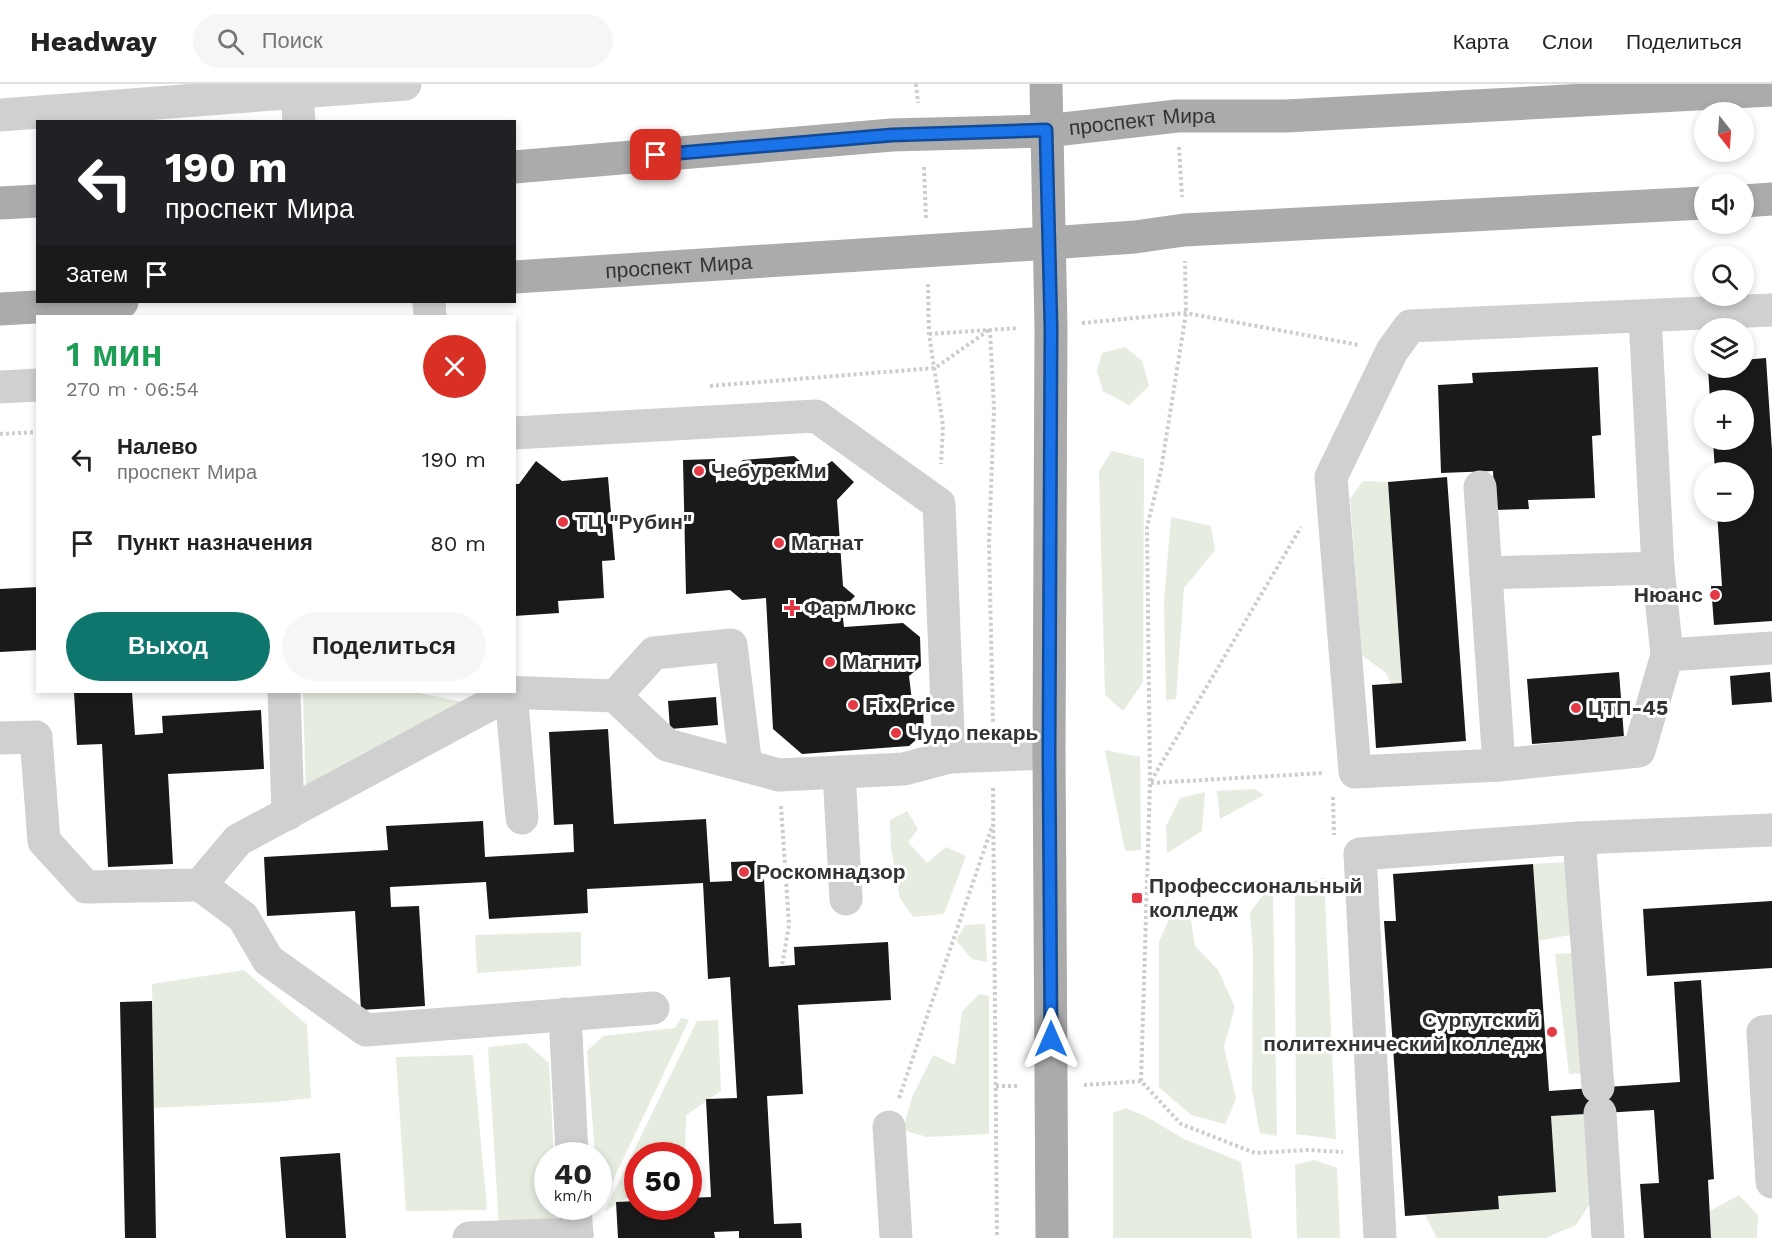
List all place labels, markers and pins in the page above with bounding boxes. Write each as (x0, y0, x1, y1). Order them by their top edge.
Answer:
pin (630, 129, 681, 180)
place label: ЧебурекМи (711, 458, 827, 483)
marker: ЧебурекМи (692, 464, 706, 478)
place label: ТЦ "Рубин" (575, 509, 692, 534)
marker: ТЦ "Рубин" (556, 515, 570, 529)
place label: Магнат (791, 530, 864, 555)
marker: Магнат (772, 536, 786, 550)
place label: Нюанс (1634, 582, 1703, 607)
marker: Нюанс (1708, 588, 1722, 602)
place label: ФармЛюкс (804, 595, 917, 620)
marker: ФармЛюкс (785, 601, 799, 615)
place label: Магнит (842, 649, 916, 674)
marker: Магнит (823, 655, 837, 669)
place label: Fix Price (865, 692, 955, 717)
place label: ЦТП-45 (1588, 695, 1668, 720)
marker: Fix Price (846, 698, 860, 712)
marker: ЦТП-45 (1569, 701, 1583, 715)
place label: Чудо пекарь (908, 720, 1038, 745)
marker: Чудо пекарь (889, 726, 903, 740)
place label: Роскомнадзор (756, 859, 906, 884)
marker: Роскомнадзор (737, 865, 751, 879)
place label: Профессиональный колледж (1149, 873, 1363, 922)
marker: Профессиональный колледж (1130, 891, 1144, 905)
place label: Сургутский политехнический колледж (1263, 1007, 1541, 1056)
marker: Сургутский политехнический колледж (1545, 1025, 1559, 1039)

